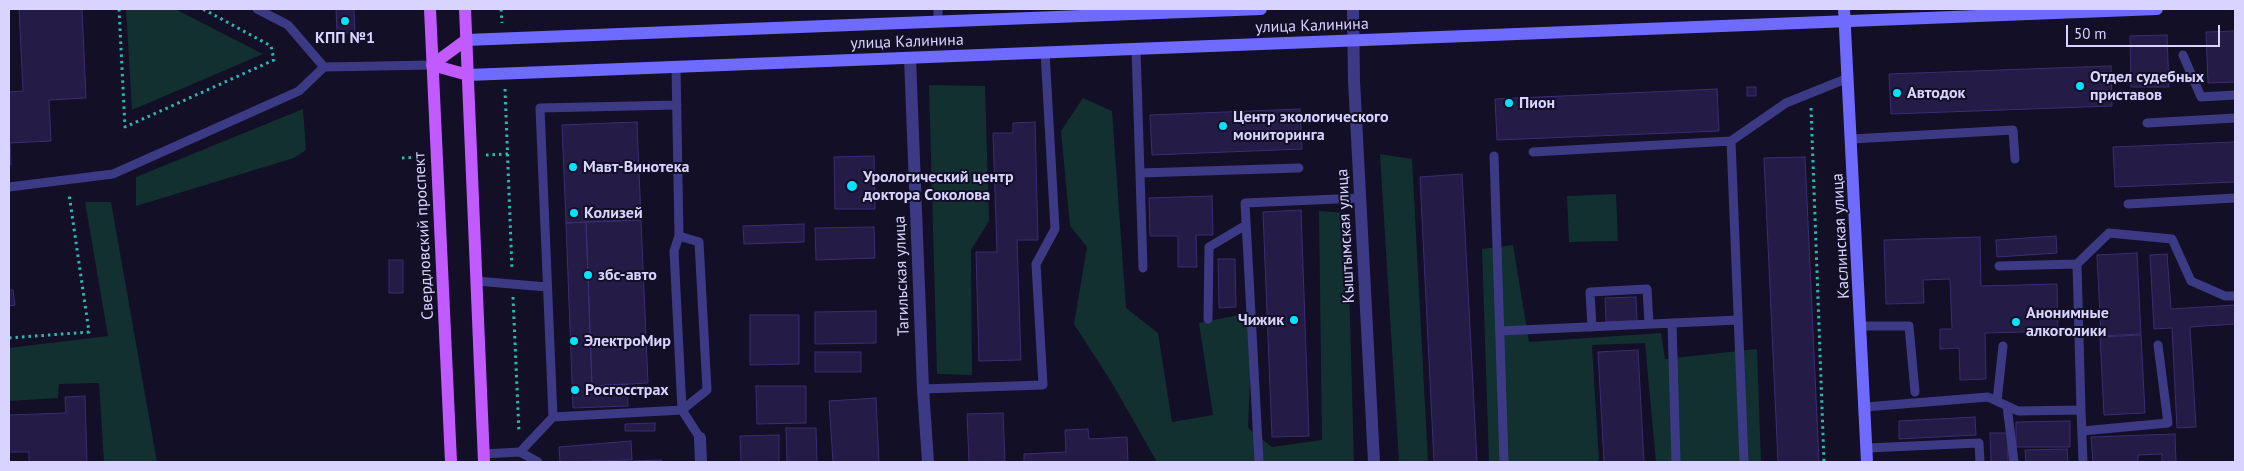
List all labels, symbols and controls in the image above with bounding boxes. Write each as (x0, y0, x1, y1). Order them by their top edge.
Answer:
street label: улица Калинина (1255, 14, 1369, 38)
marker: КПП №1 (339, 15, 351, 27)
scale bar (2069, 15, 2223, 47)
text: 50 m (2074, 24, 2107, 43)
place label: КПП №1 (315, 28, 375, 48)
street label: улица Калинина (850, 30, 964, 54)
place label: Отдел судебных приставов (2090, 67, 2204, 105)
marker: Отдел судебных приставов (2074, 80, 2086, 92)
place label: Автодок (1907, 83, 1965, 103)
marker: Автодок (1891, 87, 1903, 99)
place label: Пион (1519, 93, 1555, 113)
marker: Пион (1503, 97, 1515, 109)
place label: Центр экологического мониторинга (1233, 107, 1389, 145)
marker: Центр экологического мониторинга (1217, 120, 1229, 132)
street label: Свердловский проспект (410, 152, 438, 320)
place label: Мавт-Винотека (583, 157, 690, 177)
marker: Мавт-Винотека (567, 161, 579, 173)
place label: Урологический центр доктора Соколова (863, 167, 1014, 205)
street label: Кыштымская улица (1333, 168, 1359, 304)
street label: Каслинская улица (1828, 173, 1854, 299)
marker: Урологический центр доктора Соколова (845, 179, 859, 193)
place label: Колизей (584, 203, 643, 223)
marker: Колизей (568, 207, 580, 219)
street label: Тагильская улица (890, 216, 914, 336)
place label: збс-авто (598, 265, 657, 285)
marker: збс-авто (582, 269, 594, 281)
place label: Анонимные алкоголики (2026, 303, 2109, 341)
place label: Чижик (1238, 310, 1284, 330)
marker: Чижик (1288, 314, 1300, 326)
marker: Анонимные алкоголики (2010, 316, 2022, 328)
place label: ЭлектроМир (584, 331, 671, 351)
marker: ЭлектроМир (568, 335, 580, 347)
place label: Росгосстрах (585, 380, 669, 400)
marker: Росгосстрах (569, 384, 581, 396)

